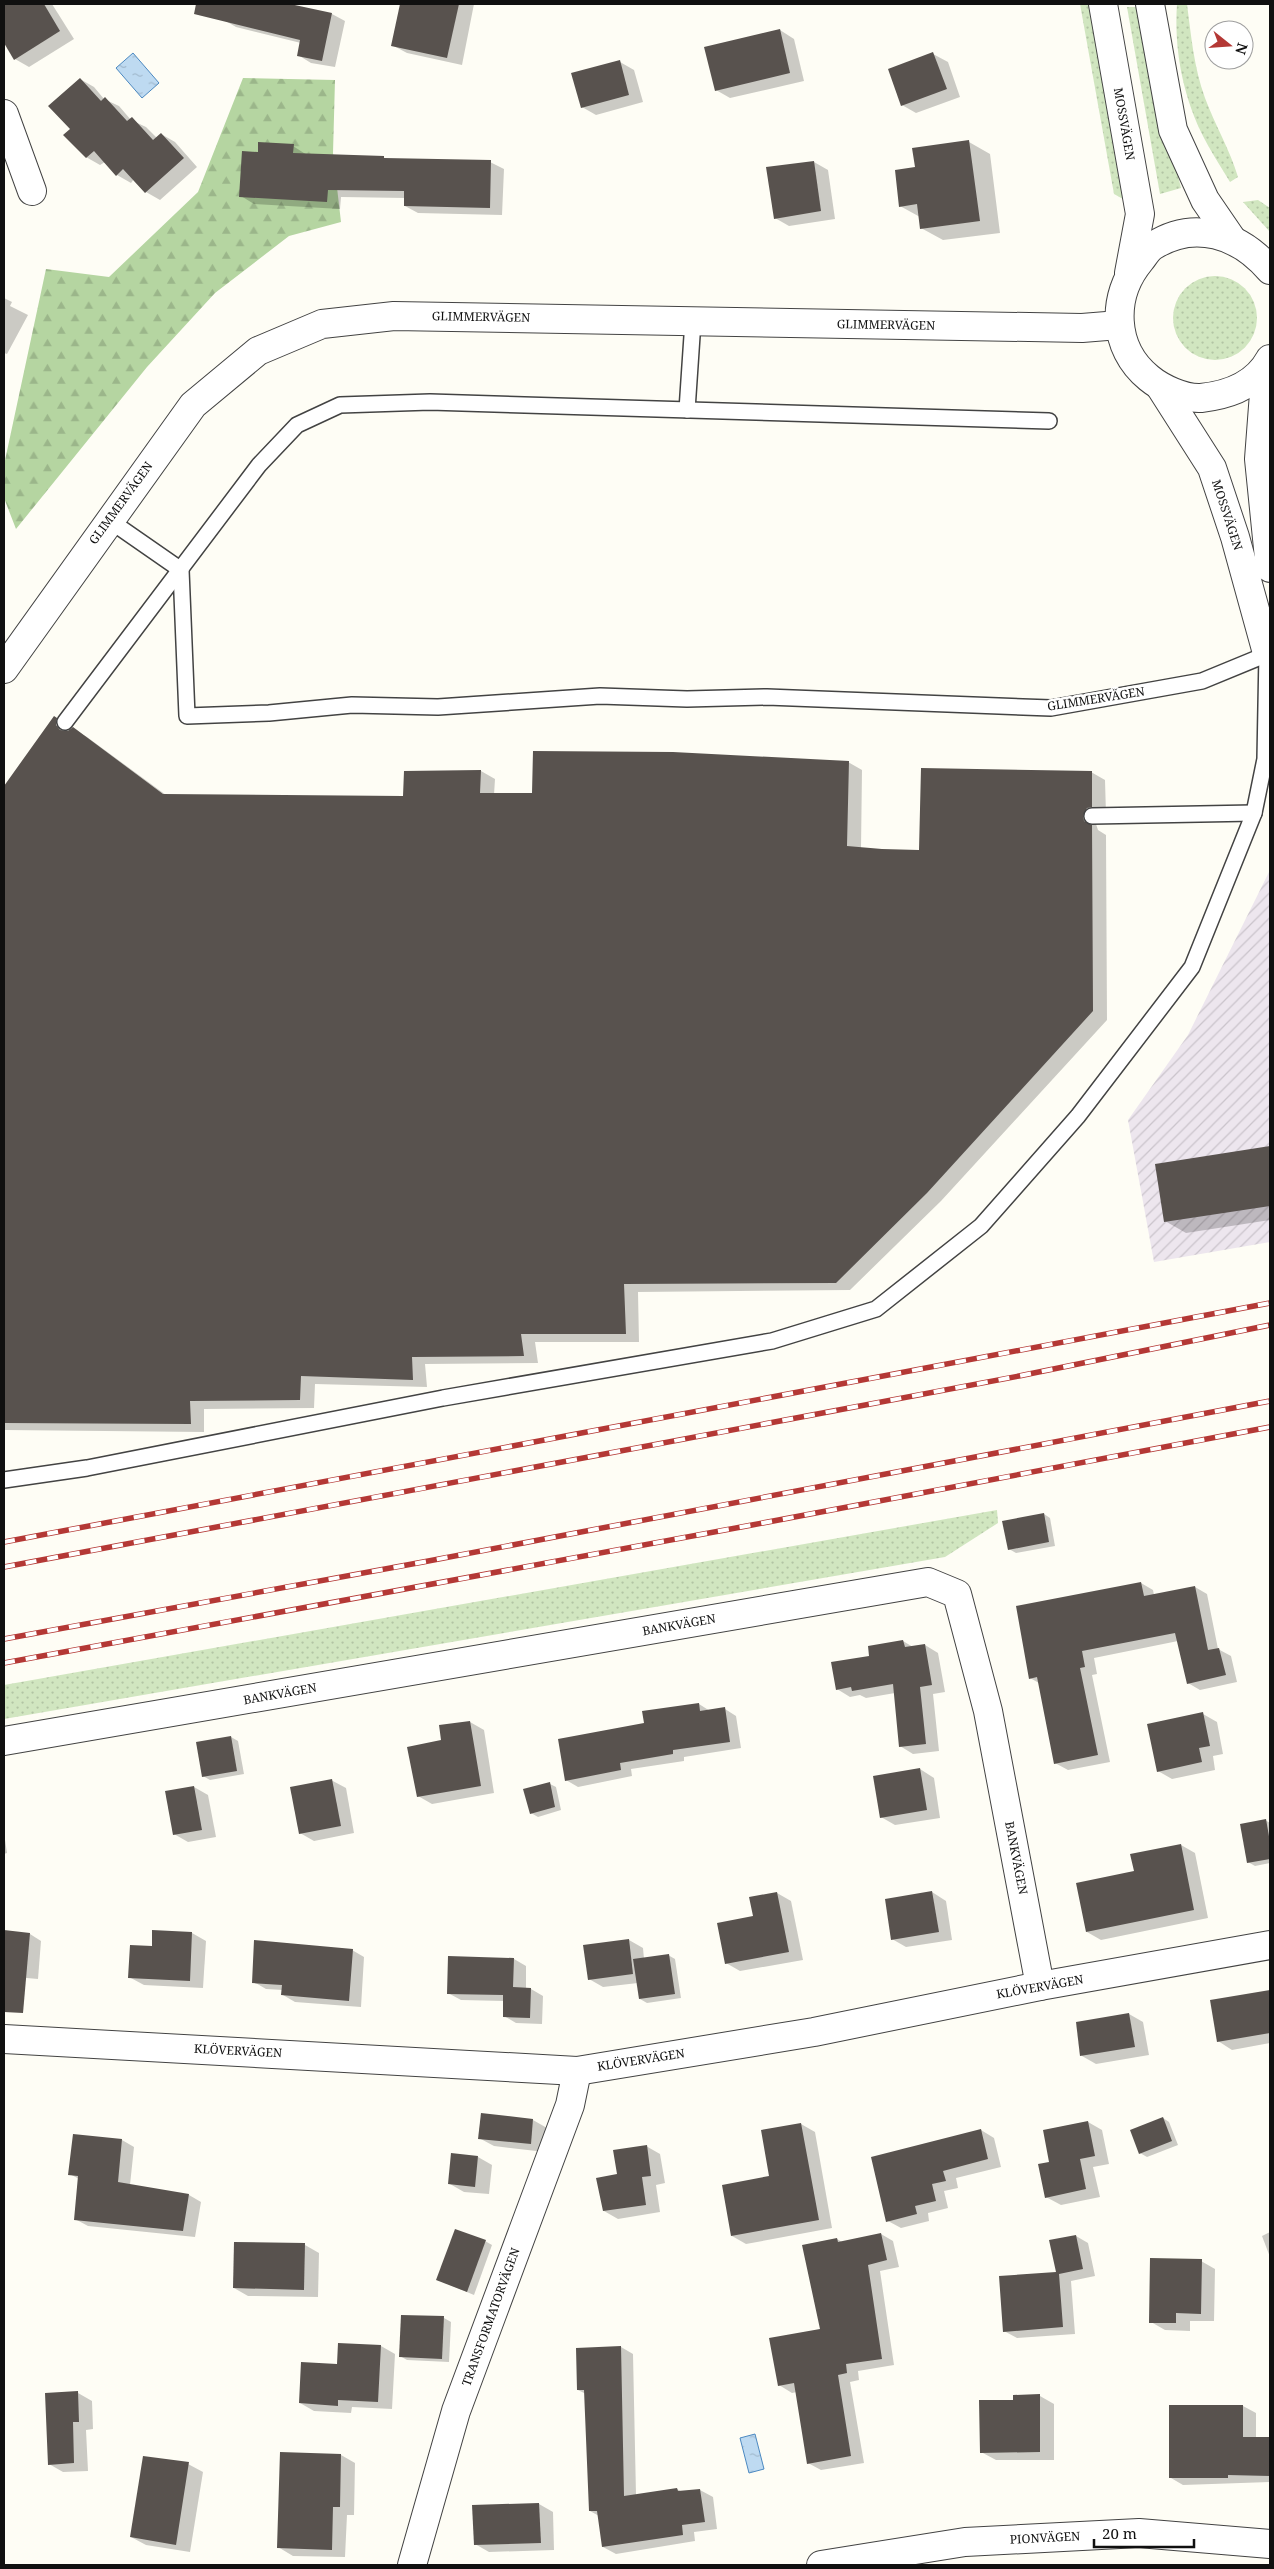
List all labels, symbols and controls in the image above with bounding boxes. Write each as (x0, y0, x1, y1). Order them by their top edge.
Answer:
north arrow (1204, 20, 1254, 70)
text: N (1231, 41, 1253, 57)
street label: MOSSVÄGEN (1110, 86, 1139, 162)
street label: GLIMMERVÄGEN (432, 307, 530, 326)
street label: GLIMMERVÄGEN (837, 315, 935, 334)
street label: GLIMMERVÄGEN (85, 458, 156, 548)
street label: MOSSVÄGEN (1208, 477, 1247, 552)
street label: GLIMMERVÄGEN (1046, 682, 1146, 715)
street label: BANKVÄGEN (641, 1610, 717, 1639)
street label: BANKVÄGEN (242, 1679, 318, 1708)
street label: BANKVÄGEN (1001, 1820, 1032, 1896)
street label: KLÖVERVÄGEN (995, 1970, 1085, 2003)
street label: KLÖVERVÄGEN (194, 2040, 283, 2061)
street label: KLÖVERVÄGEN (596, 2044, 686, 2075)
street label: TRANSFORMATORVÄGEN (458, 2245, 524, 2388)
scale bar (1094, 2516, 1194, 2548)
text: 20 m (1102, 2523, 1137, 2543)
street label: PIONVÄGEN (1009, 2527, 1081, 2548)

